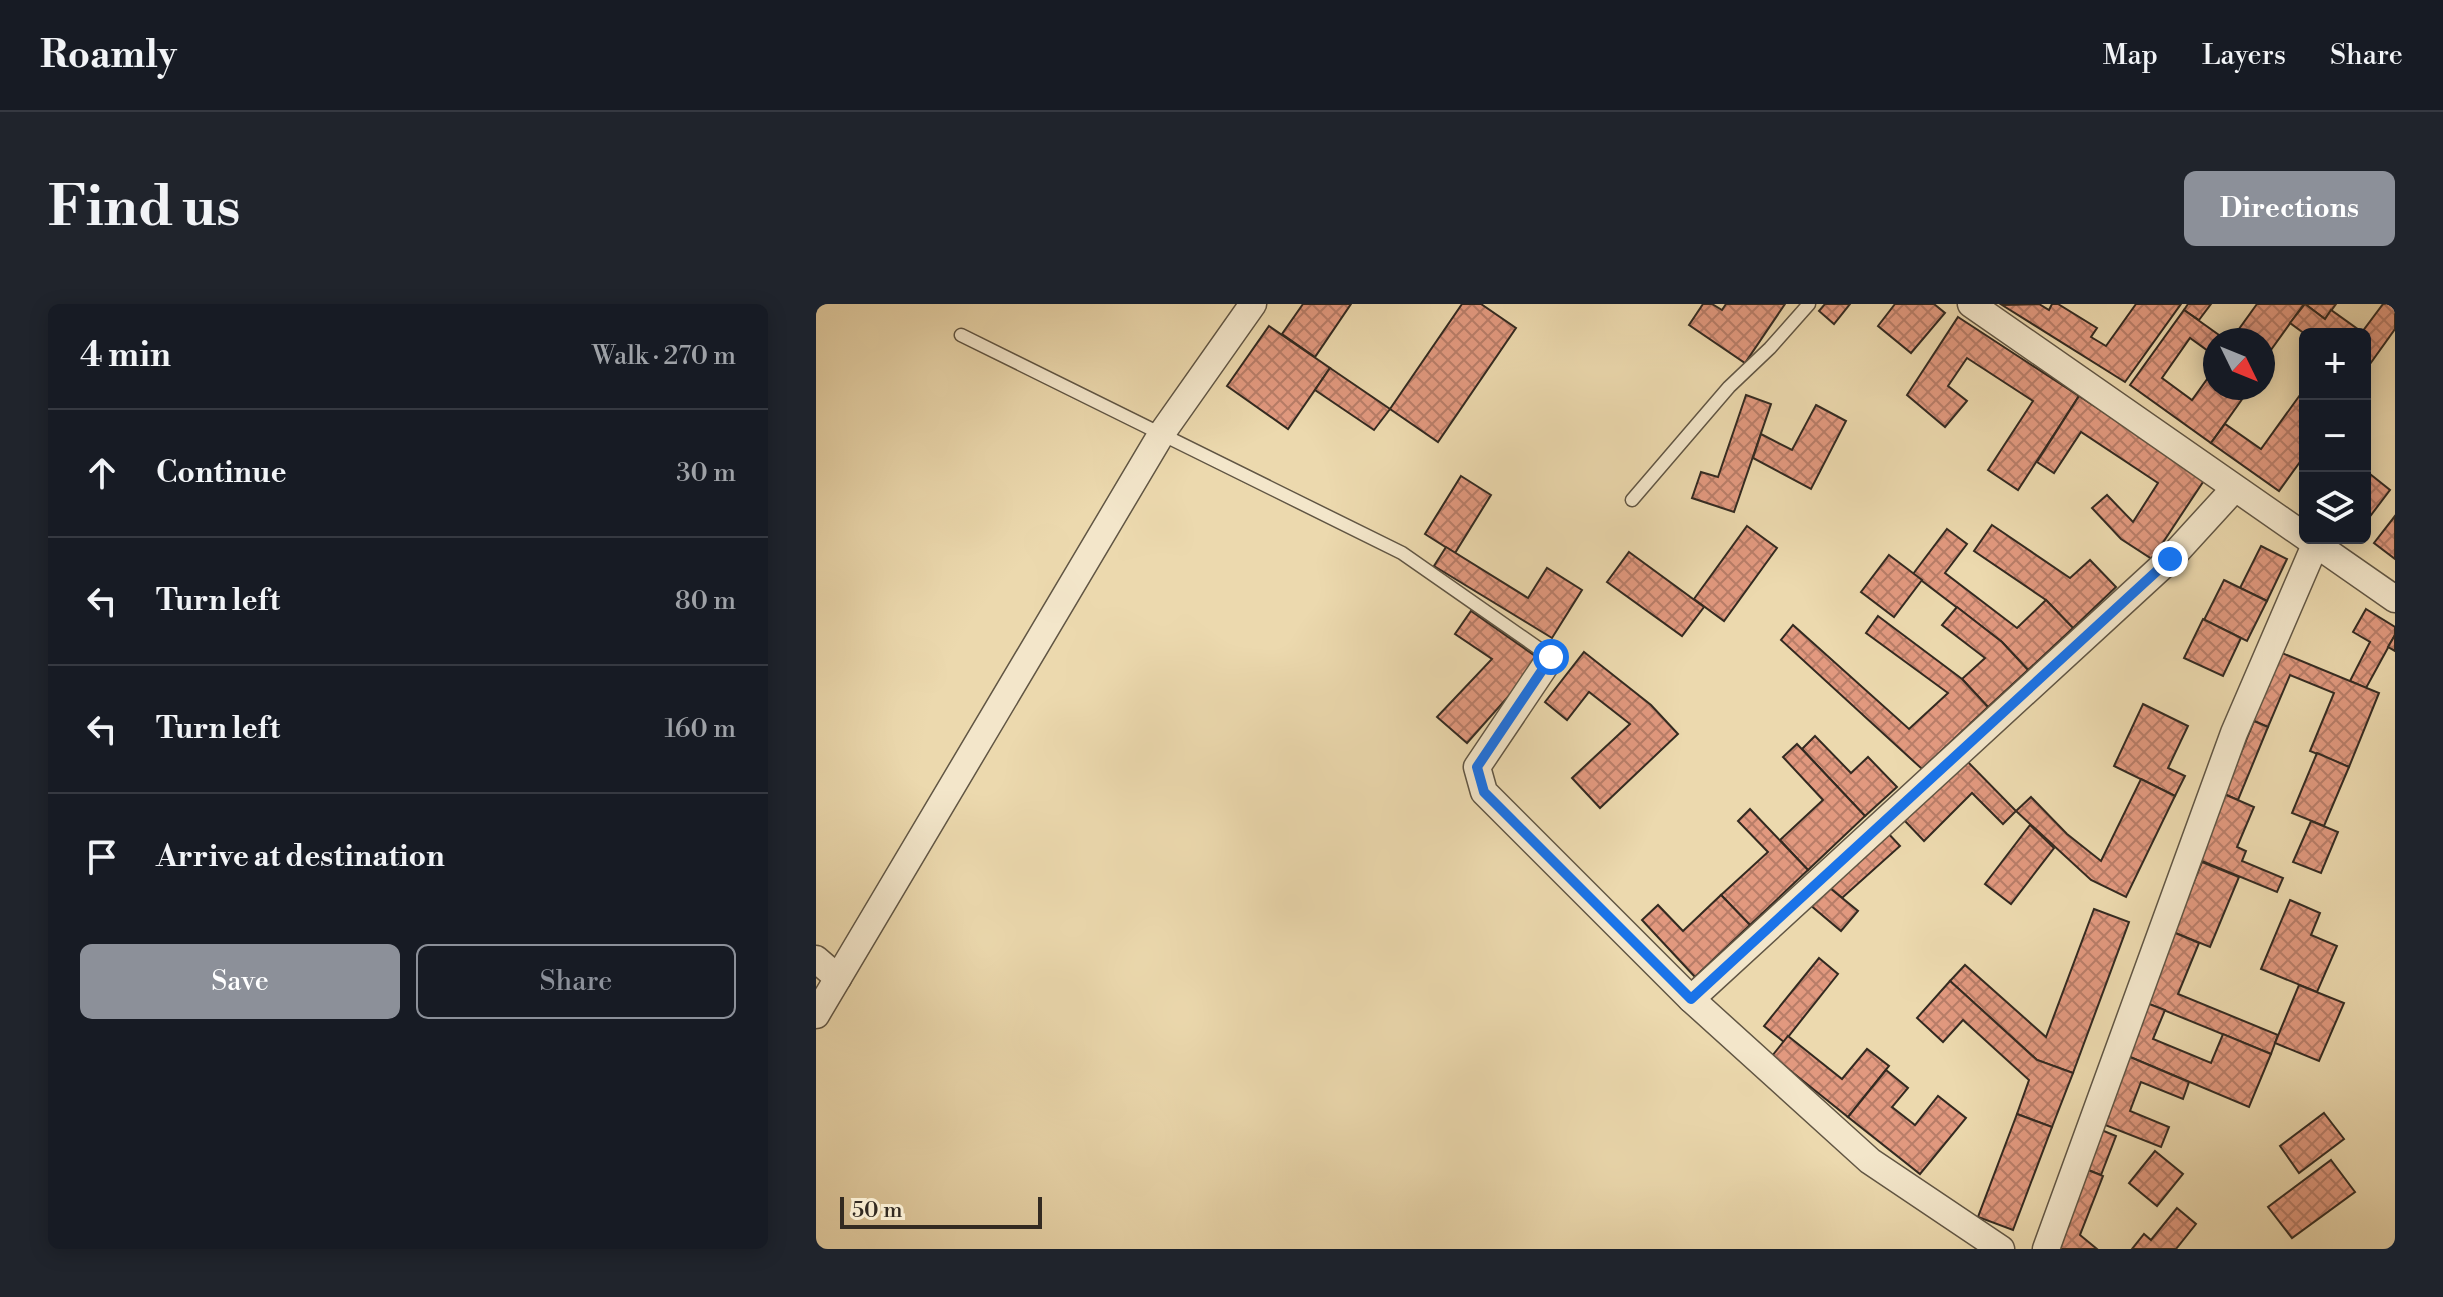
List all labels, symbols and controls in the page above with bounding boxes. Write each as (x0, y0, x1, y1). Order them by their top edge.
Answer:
text: Roamly (40, 32, 177, 79)
text: Map (2103, 38, 2158, 73)
text: Layers (2202, 38, 2286, 73)
text: Share (2330, 38, 2403, 73)
button: Directions (2184, 171, 2395, 246)
text: Find us (48, 173, 241, 243)
north arrow (2203, 328, 2275, 400)
map controls (2299, 328, 2371, 544)
button: + (2299, 328, 2371, 400)
text: 4 min (80, 335, 171, 377)
text: Walk · 270 m (592, 340, 736, 372)
button: − (2299, 400, 2371, 472)
icon: ahead (80, 451, 124, 495)
text: Continue (156, 454, 287, 492)
text: 30 m (676, 457, 736, 489)
button: layers (2299, 472, 2371, 544)
route end (2152, 541, 2188, 577)
icon: left (80, 579, 124, 623)
text: Turn left (156, 582, 280, 620)
text: 80 m (675, 585, 736, 617)
route start (1533, 639, 1569, 675)
icon: left (80, 707, 124, 751)
text: Turn left (156, 710, 280, 748)
text: 160 m (665, 713, 736, 745)
icon: arrive (80, 835, 124, 879)
text: Arrive at destination (156, 838, 445, 876)
button: Save (80, 944, 400, 1019)
button: Share (416, 944, 736, 1019)
scale bar (840, 1193, 1042, 1229)
text: 50 m (852, 1197, 903, 1224)

